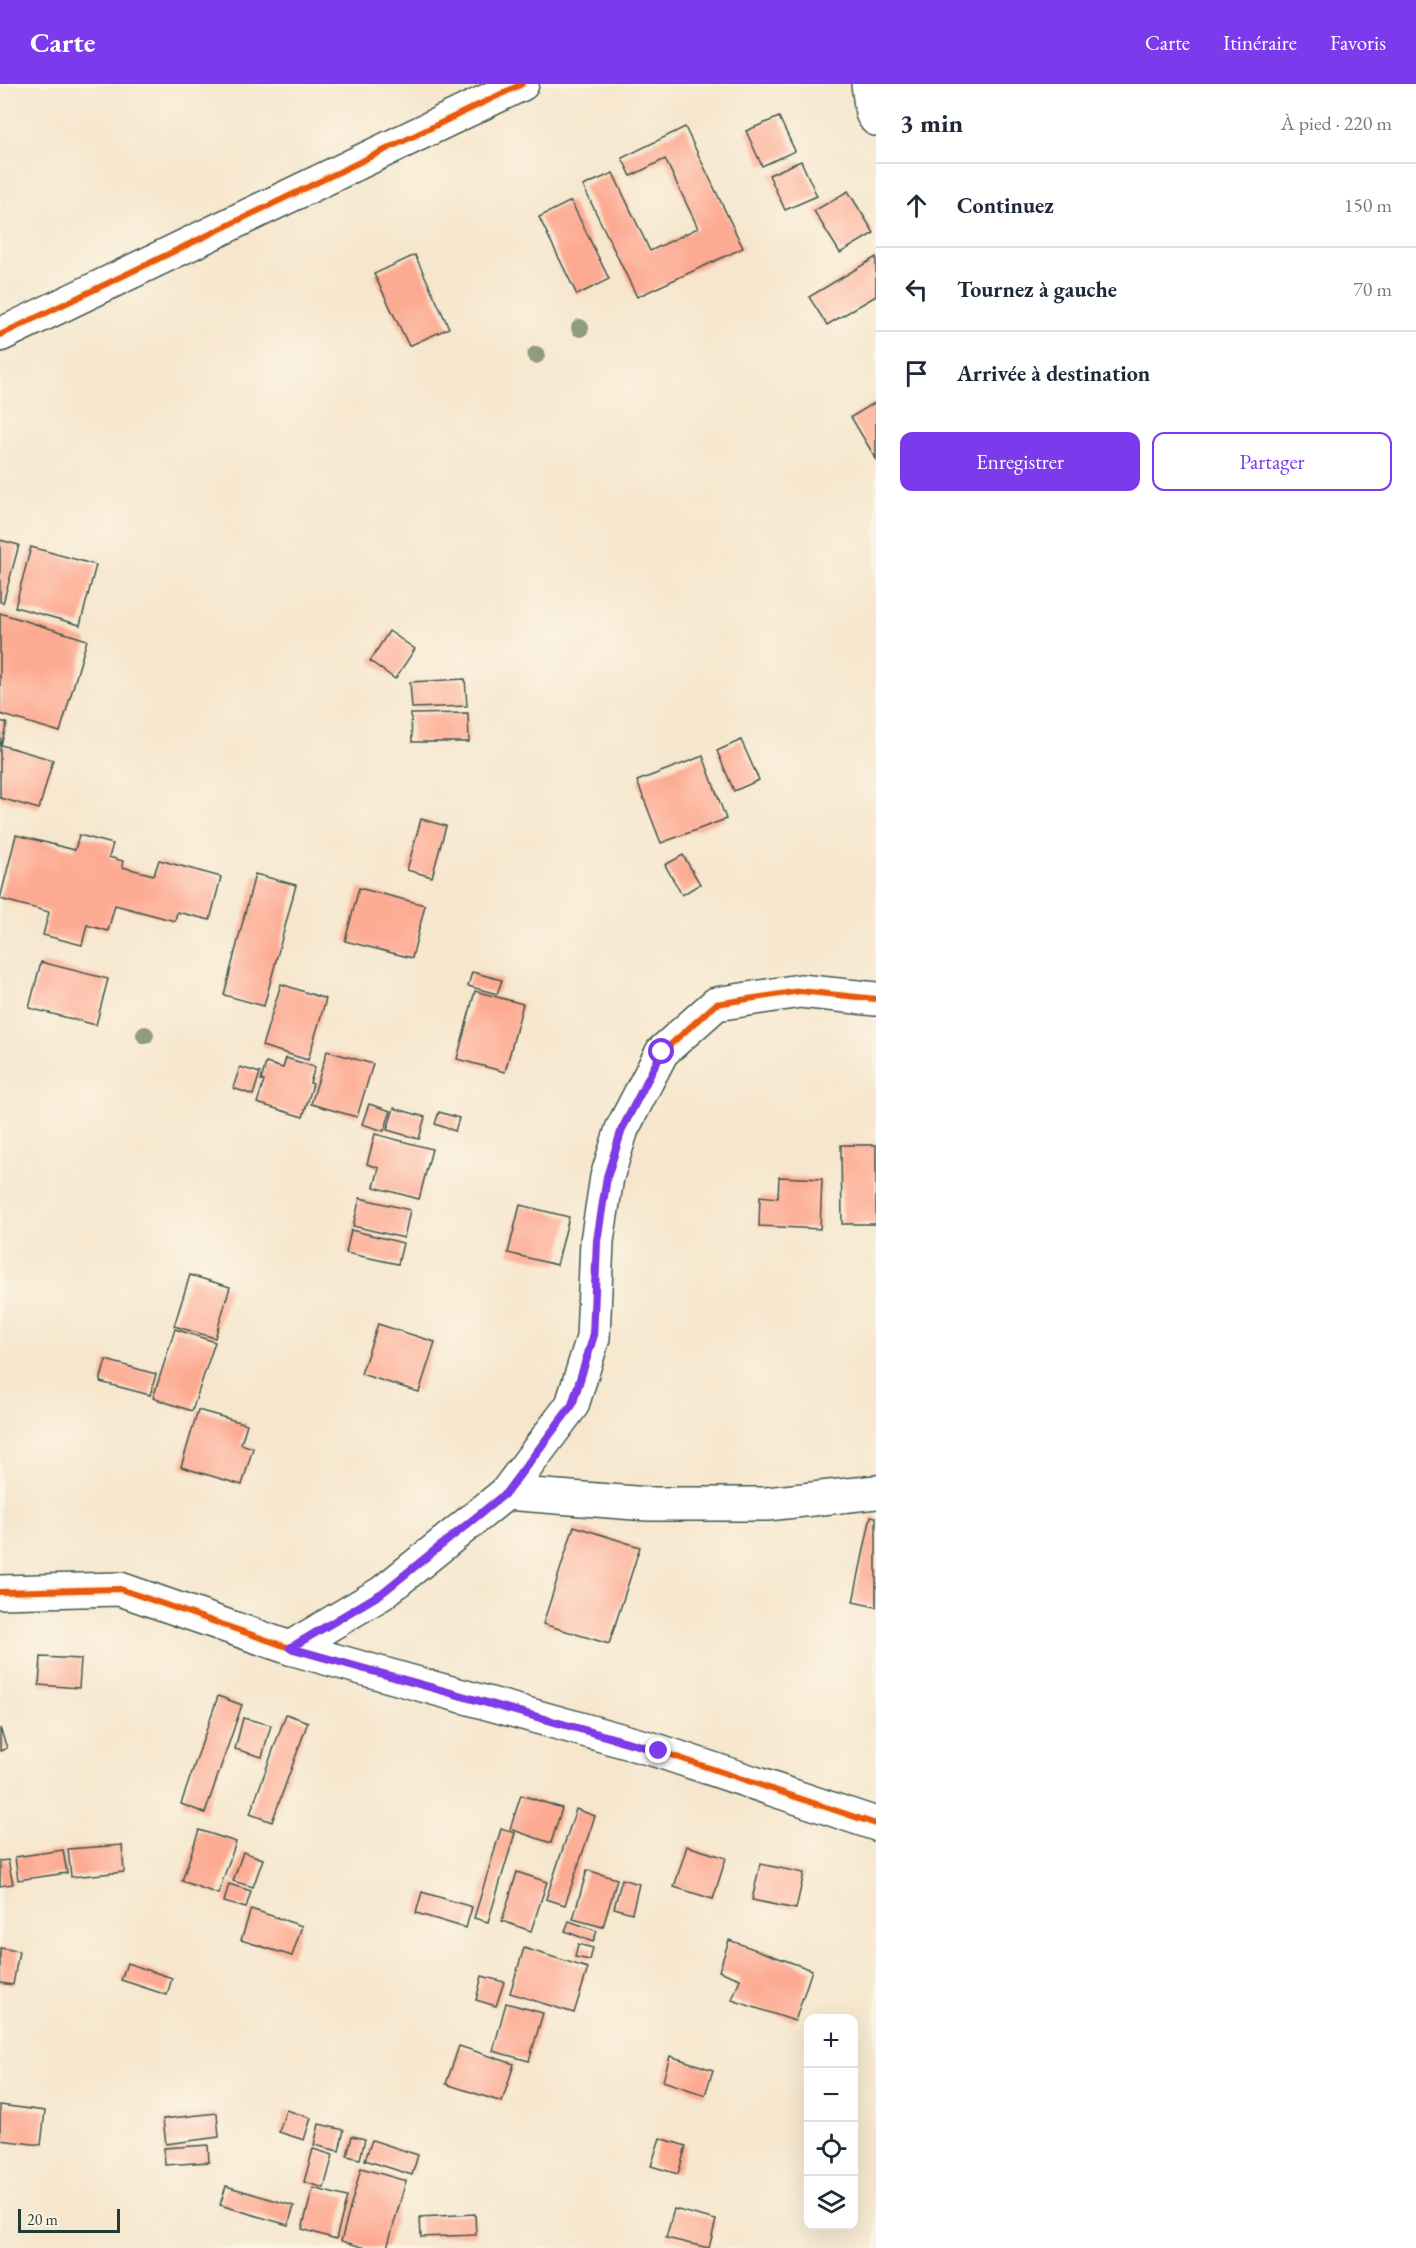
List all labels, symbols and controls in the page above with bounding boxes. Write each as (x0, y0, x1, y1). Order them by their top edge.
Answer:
text: Carte (30, 24, 96, 60)
text: Carte (1145, 29, 1190, 56)
text: Itinéraire (1223, 29, 1297, 56)
text: Favoris (1330, 29, 1386, 56)
text: 3 min (900, 106, 963, 140)
text: À pied · 220 m (1281, 110, 1392, 136)
icon: ahead (900, 189, 933, 222)
text: Continuez (957, 191, 1054, 220)
text: 150 m (1344, 192, 1392, 218)
icon: left (900, 273, 933, 306)
text: Tournez à gauche (957, 275, 1117, 304)
text: 70 m (1353, 276, 1392, 302)
icon: arrive (900, 357, 933, 390)
text: Arrivée à destination (957, 359, 1150, 388)
button: Enregistrer (900, 432, 1140, 491)
button: Partager (1152, 432, 1392, 491)
route start (648, 1038, 674, 1064)
route end (645, 1737, 671, 1763)
map controls (804, 2014, 858, 2230)
button: + (804, 2014, 858, 2068)
button: − (804, 2068, 858, 2122)
button: locate (804, 2122, 858, 2176)
button: layers (804, 2176, 858, 2230)
scale bar (18, 2206, 120, 2234)
text: 20 m (27, 2209, 58, 2230)

